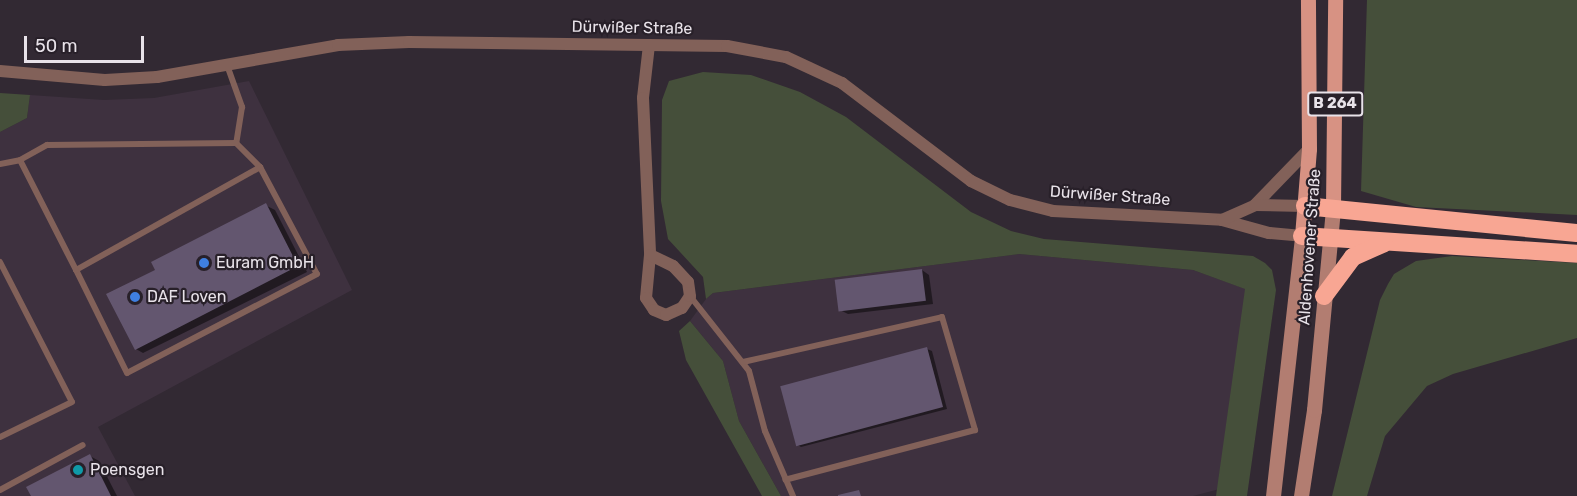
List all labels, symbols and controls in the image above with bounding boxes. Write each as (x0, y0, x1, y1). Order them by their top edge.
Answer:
street label: Dürwißer Straße (571, 17, 693, 39)
scale bar (27, 24, 147, 62)
text: 50 m (35, 35, 78, 57)
road number: B 264 (1306, 92, 1364, 116)
street label: Aldenhovener Straße (1295, 168, 1325, 326)
street label: Dürwißer Straße (1049, 182, 1171, 210)
place label: Euram GmbH (216, 253, 314, 273)
marker: Euram GmbH (197, 256, 211, 270)
place label: DAF Loven (147, 287, 227, 307)
marker: DAF Loven (128, 290, 142, 304)
place label: Poensgen (90, 460, 164, 480)
marker: Poensgen (71, 463, 85, 477)

